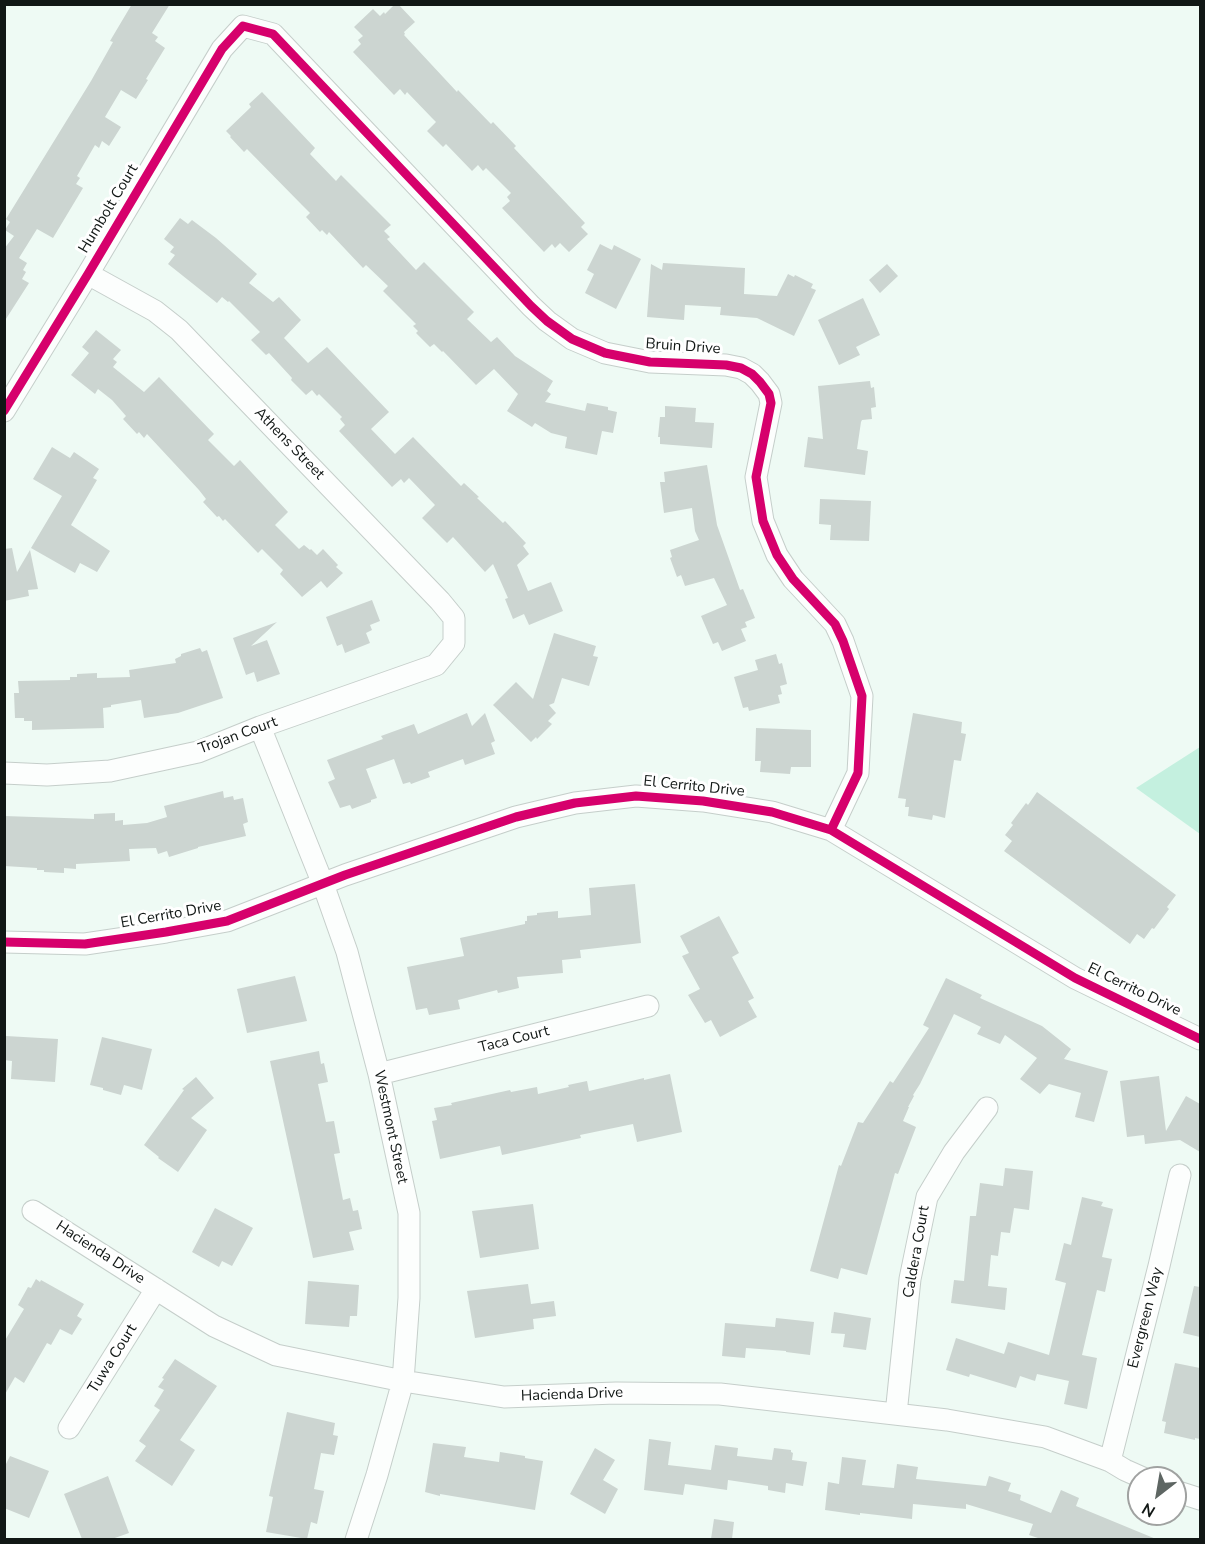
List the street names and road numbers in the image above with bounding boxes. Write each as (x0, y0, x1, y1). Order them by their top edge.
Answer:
street label: Humbolt Court (75, 161, 143, 257)
street label: Bruin Drive (645, 335, 721, 359)
street label: Athens Street (250, 404, 328, 484)
street label: Trojan Court (196, 713, 280, 759)
street label: El Cerrito Drive (642, 773, 746, 801)
street label: El Cerrito Drive (119, 897, 223, 933)
street label: El Cerrito Drive (1084, 960, 1184, 1020)
street label: Taca Court (477, 1023, 551, 1057)
street label: Westmont Street (369, 1069, 411, 1185)
street label: Caldera Court (900, 1204, 934, 1300)
street label: Hacienda Drive (52, 1218, 148, 1288)
street label: Evergreen Way (1125, 1266, 1167, 1370)
street label: Tuwa Court (85, 1321, 141, 1397)
street label: Hacienda Drive (521, 1384, 623, 1406)

